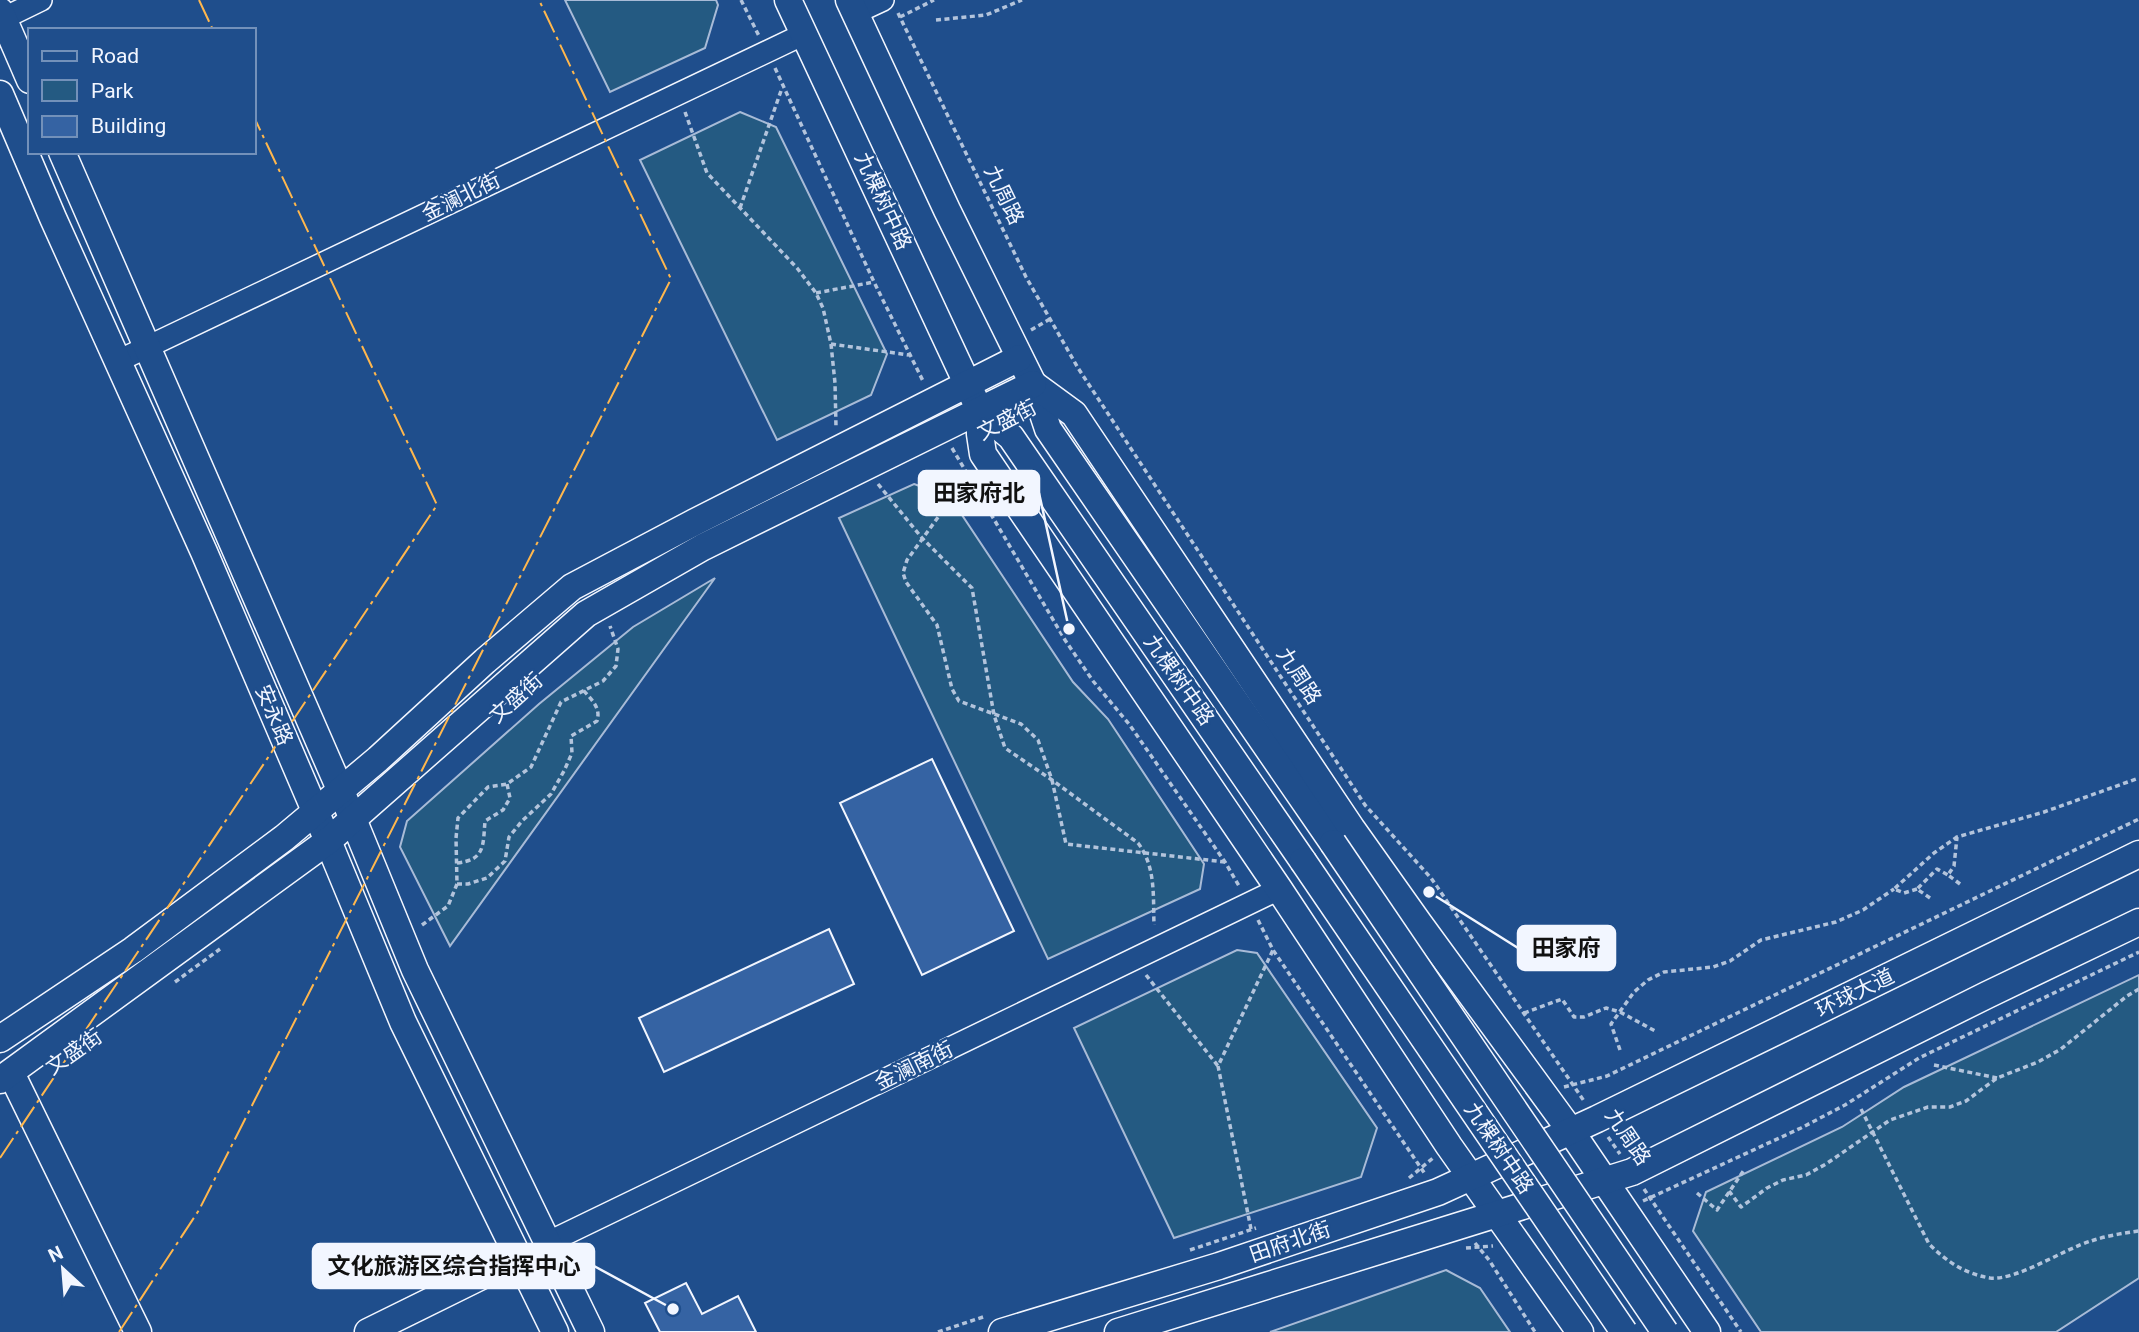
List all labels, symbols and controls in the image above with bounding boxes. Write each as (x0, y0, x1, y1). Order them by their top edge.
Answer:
legend (28, 28, 256, 154)
text: Road (91, 44, 139, 68)
text: Park (91, 79, 134, 103)
text: Building (91, 114, 166, 138)
street label: 九棵树中路 (850, 148, 916, 254)
street label: 九周路 (979, 161, 1029, 229)
street label: 金澜北街 (418, 168, 504, 226)
street label: 文盛街 (973, 395, 1041, 445)
callout: 田家府北 (919, 471, 1039, 515)
text: 田家府北 (933, 480, 1025, 507)
street label: 九棵树中路 (1139, 630, 1219, 730)
street label: 九周路 (1272, 643, 1326, 709)
street label: 文盛街 (485, 668, 547, 728)
street label: 安永路 (251, 681, 297, 749)
callout: 田家府 (1518, 926, 1615, 970)
text: 田家府 (1532, 935, 1601, 962)
street label: 环球大道 (1812, 964, 1898, 1022)
street label: 文盛街 (41, 1024, 107, 1080)
street label: 金澜南街 (871, 1037, 957, 1095)
street label: 九棵树中路 (1460, 1098, 1538, 1198)
street label: 九周路 (1600, 1104, 1656, 1170)
street label: 田府北街 (1246, 1217, 1334, 1267)
north arrow (28, 1234, 98, 1304)
text: N (45, 1241, 67, 1267)
callout: 文化旅游区综合指挥中心 (313, 1244, 594, 1288)
text: 文化旅游区综合指挥中心 (328, 1253, 581, 1280)

